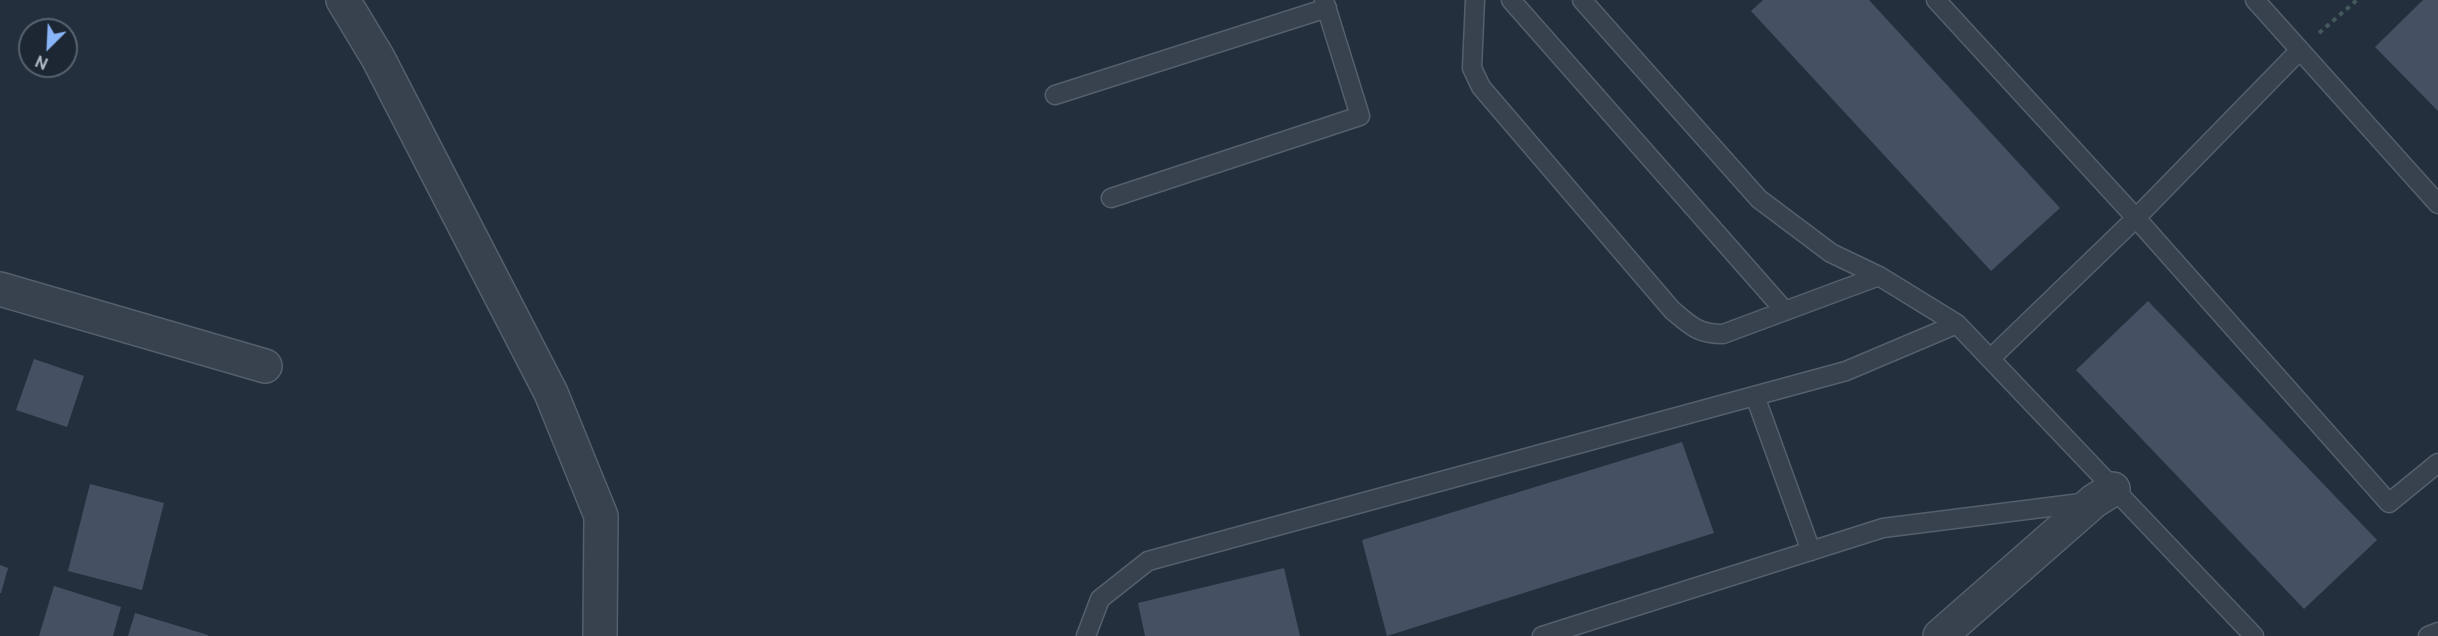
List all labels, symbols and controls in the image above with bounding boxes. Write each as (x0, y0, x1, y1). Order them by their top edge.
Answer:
north arrow (18, 18, 78, 78)
text: N (32, 52, 51, 73)

